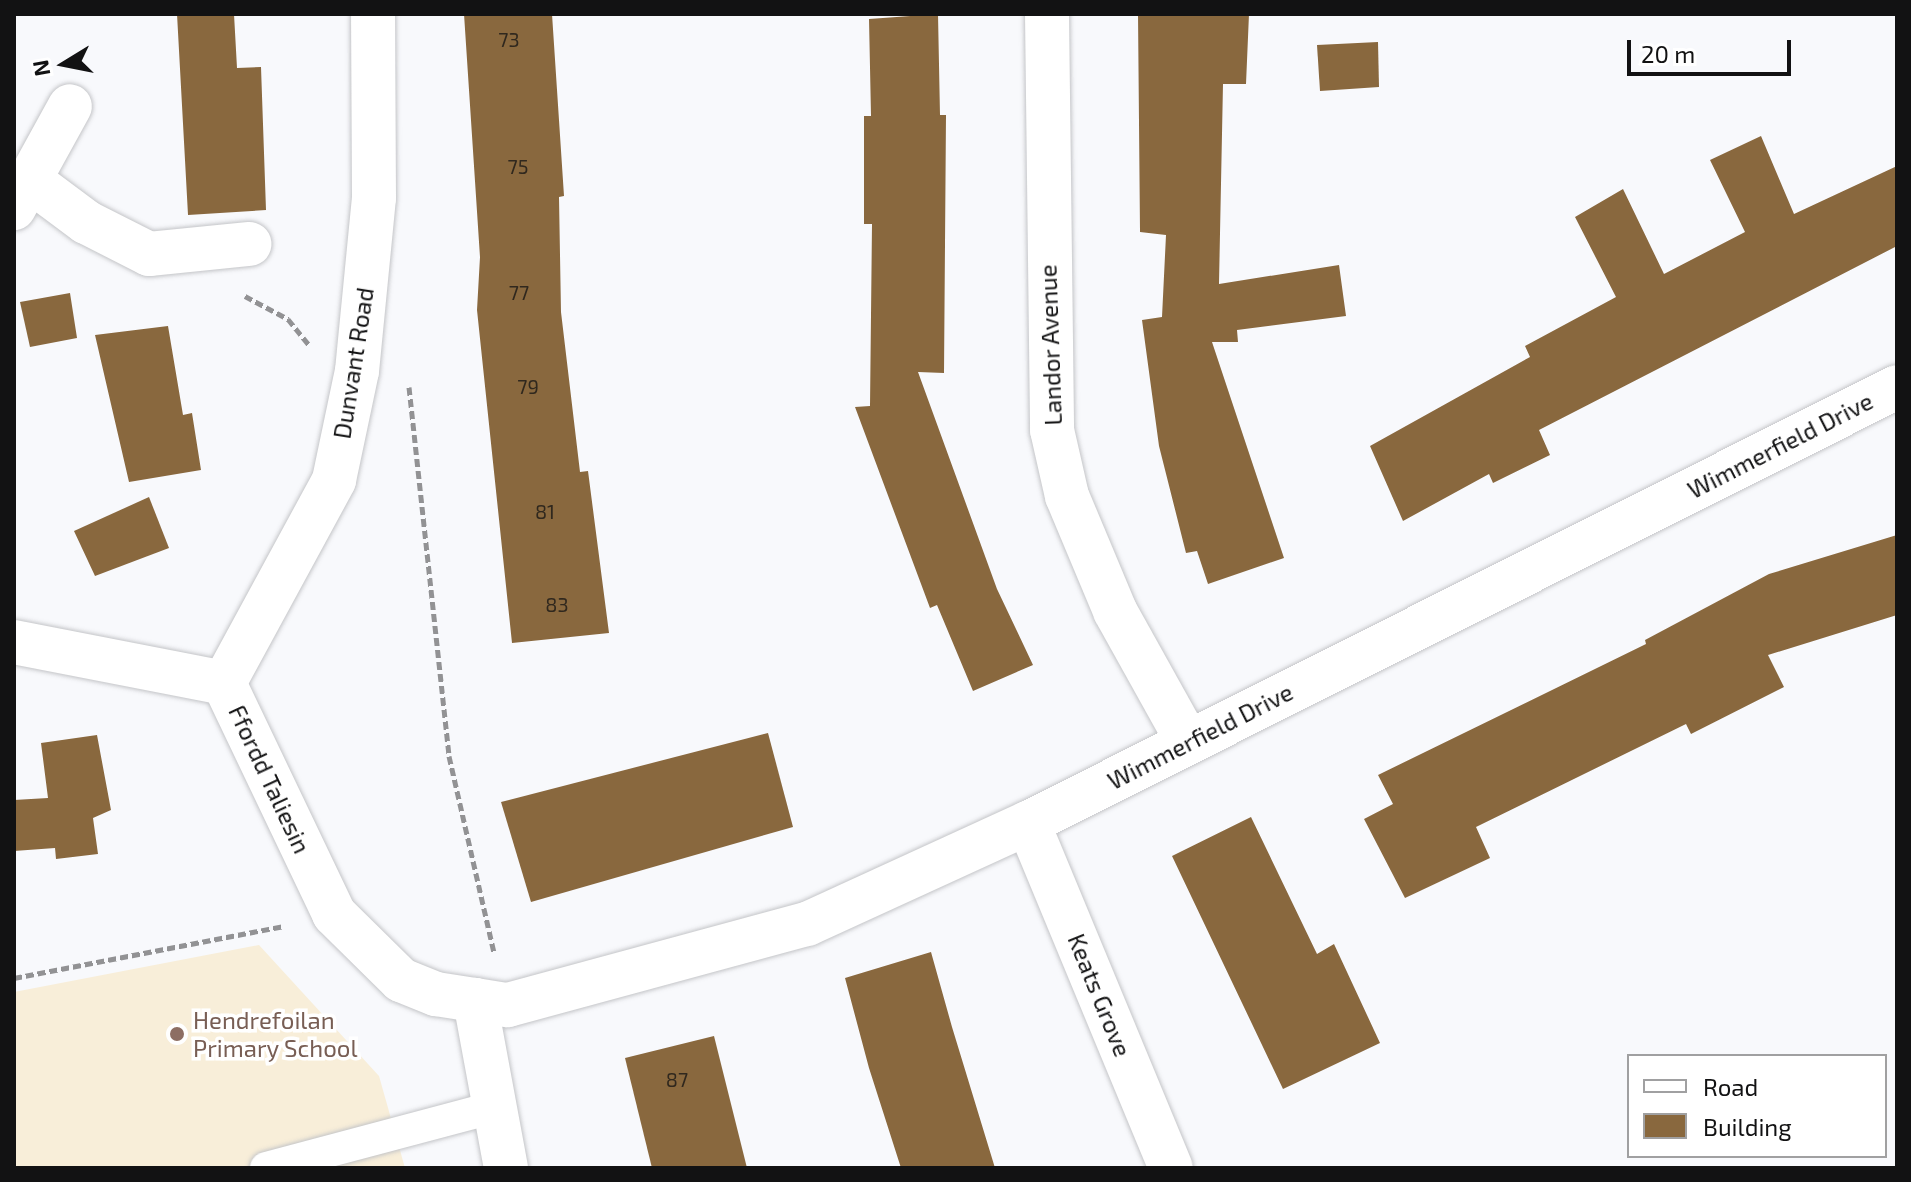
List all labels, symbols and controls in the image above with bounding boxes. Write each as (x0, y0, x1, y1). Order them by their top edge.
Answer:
north arrow (24, 24, 104, 104)
scale bar (1631, 24, 1795, 74)
house number: 73 (498, 27, 520, 51)
text: 20 m (1641, 39, 1695, 68)
text: N (26, 58, 55, 78)
house number: 75 (508, 154, 528, 178)
street label: Landor Avenue (1033, 263, 1067, 427)
house number: 77 (509, 280, 529, 304)
street label: Dunvant Road (327, 285, 379, 441)
house number: 79 (517, 374, 539, 398)
street label: Wimmerfield Drive (1683, 386, 1877, 504)
house number: 81 (535, 499, 555, 523)
house number: 83 (545, 592, 569, 616)
street label: Wimmerfield Drive (1103, 677, 1297, 795)
street label: Ffordd Taliesin (223, 700, 317, 858)
street label: Keats Grove (1062, 929, 1138, 1061)
place label: Hendrefoilan Primary School (193, 1006, 358, 1062)
marker: Hendrefoilan Primary School (168, 1025, 186, 1043)
legend (1627, 1054, 1887, 1158)
house number: 87 (666, 1067, 688, 1091)
text: Road (1703, 1072, 1758, 1101)
text: Building (1703, 1112, 1792, 1141)

